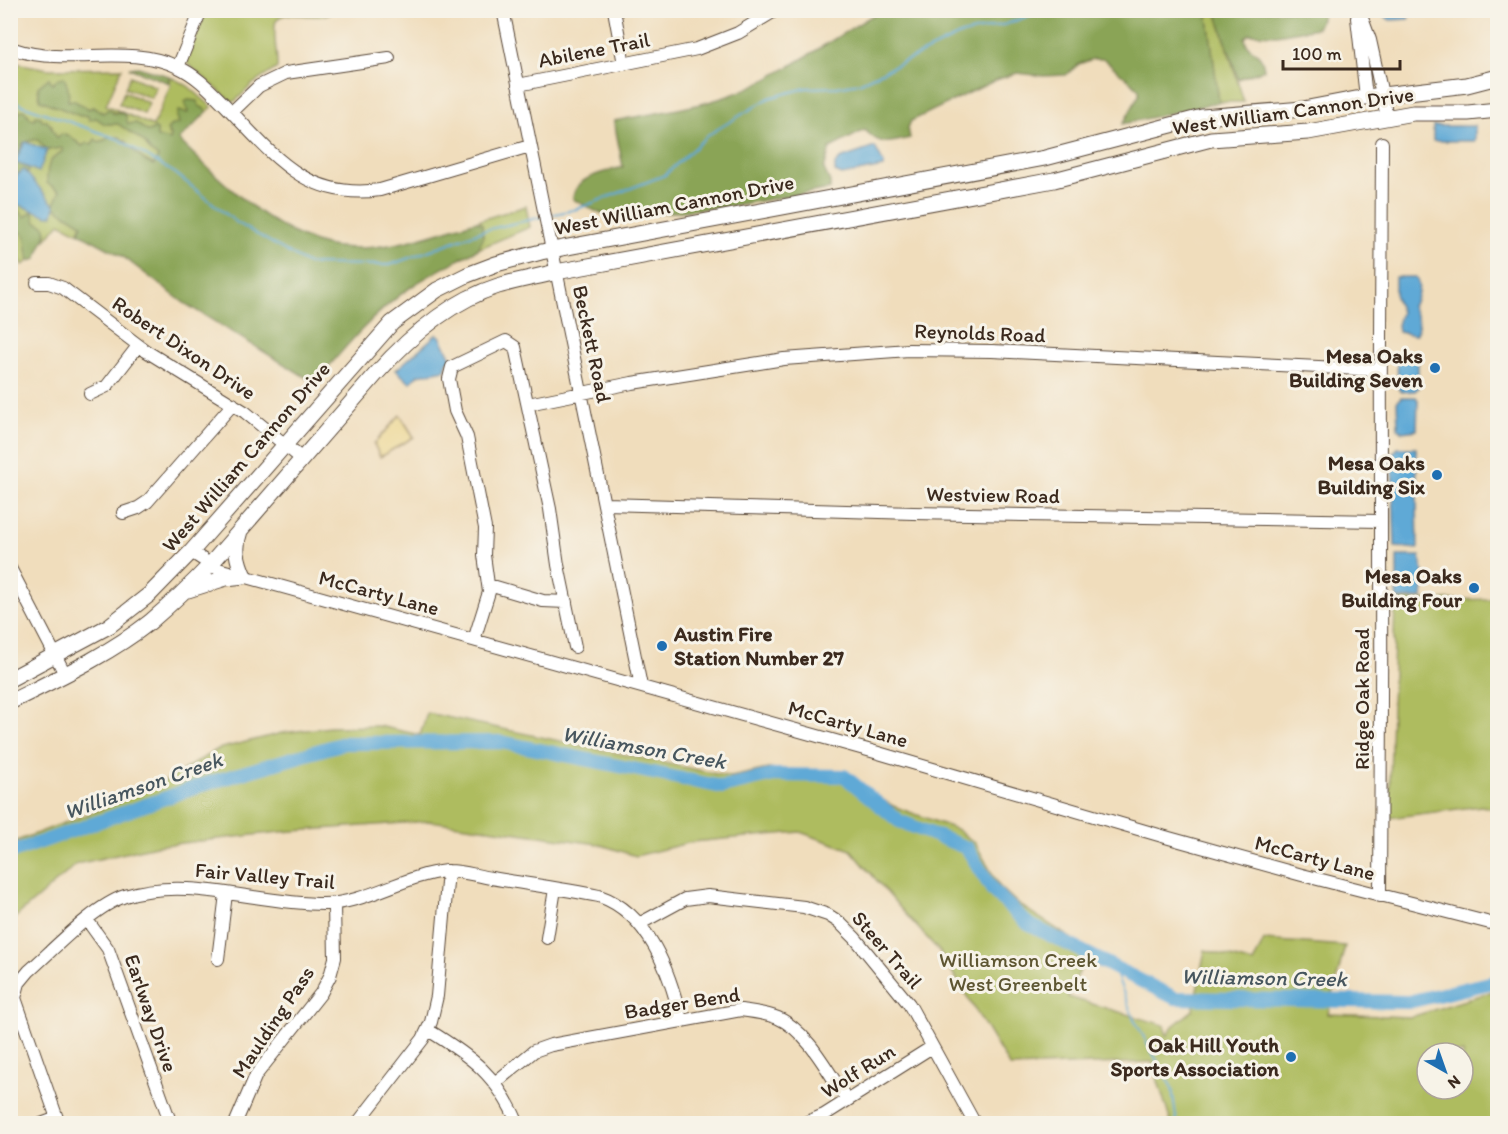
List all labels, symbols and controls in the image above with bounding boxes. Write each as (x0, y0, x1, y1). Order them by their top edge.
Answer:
street label: Abilene Trail (536, 26, 652, 73)
scale bar (1283, 33, 1400, 71)
text: 100 m (1292, 43, 1342, 65)
street label: West William Cannon Drive (1170, 81, 1415, 140)
street label: West William Cannon Drive (552, 169, 796, 240)
street label: Beckett Road (568, 283, 617, 405)
street label: Robert Dixon Drive (108, 290, 261, 405)
street label: Reynolds Road (914, 318, 1047, 347)
place label: Mesa Oaks Building Seven (1289, 343, 1423, 393)
street label: West William Cannon Drive (156, 356, 335, 557)
marker: Mesa Oaks Building Seven (1428, 361, 1442, 375)
place label: Mesa Oaks Building Six (1317, 450, 1425, 500)
marker: Mesa Oaks Building Six (1430, 468, 1444, 482)
street label: Westview Road (926, 481, 1060, 508)
place label: Mesa Oaks Building Four (1341, 563, 1463, 613)
street label: McCarty Lane (316, 564, 442, 621)
marker: Mesa Oaks Building Four (1467, 581, 1481, 595)
place label: Austin Fire Station Number 27 (673, 621, 845, 670)
street label: Ridge Oak Road (1349, 628, 1374, 770)
marker: Austin Fire Station Number 27 (655, 639, 669, 653)
street label: McCarty Lane (785, 694, 911, 753)
water label: Williamson Creek (560, 720, 729, 775)
water label: Williamson Creek (61, 745, 227, 825)
street label: McCarty Lane (1252, 829, 1378, 886)
street label: Fair Valley Trail (194, 857, 336, 894)
street label: Steer Trail (847, 906, 928, 994)
park label: Williamson Creek West Greenbelt (939, 947, 1097, 996)
street label: Earlway Drive (120, 951, 183, 1075)
street label: Maulding Pass (226, 961, 319, 1083)
water label: Williamson Creek (1181, 963, 1349, 992)
street label: Badger Bend (622, 981, 741, 1024)
place label: Oak Hill Youth Sports Association (1111, 1032, 1279, 1082)
street label: Wolf Run (816, 1038, 900, 1103)
north arrow (1415, 1041, 1475, 1101)
marker: Oak Hill Youth Sports Association (1284, 1050, 1298, 1064)
text: N (1444, 1071, 1465, 1093)

